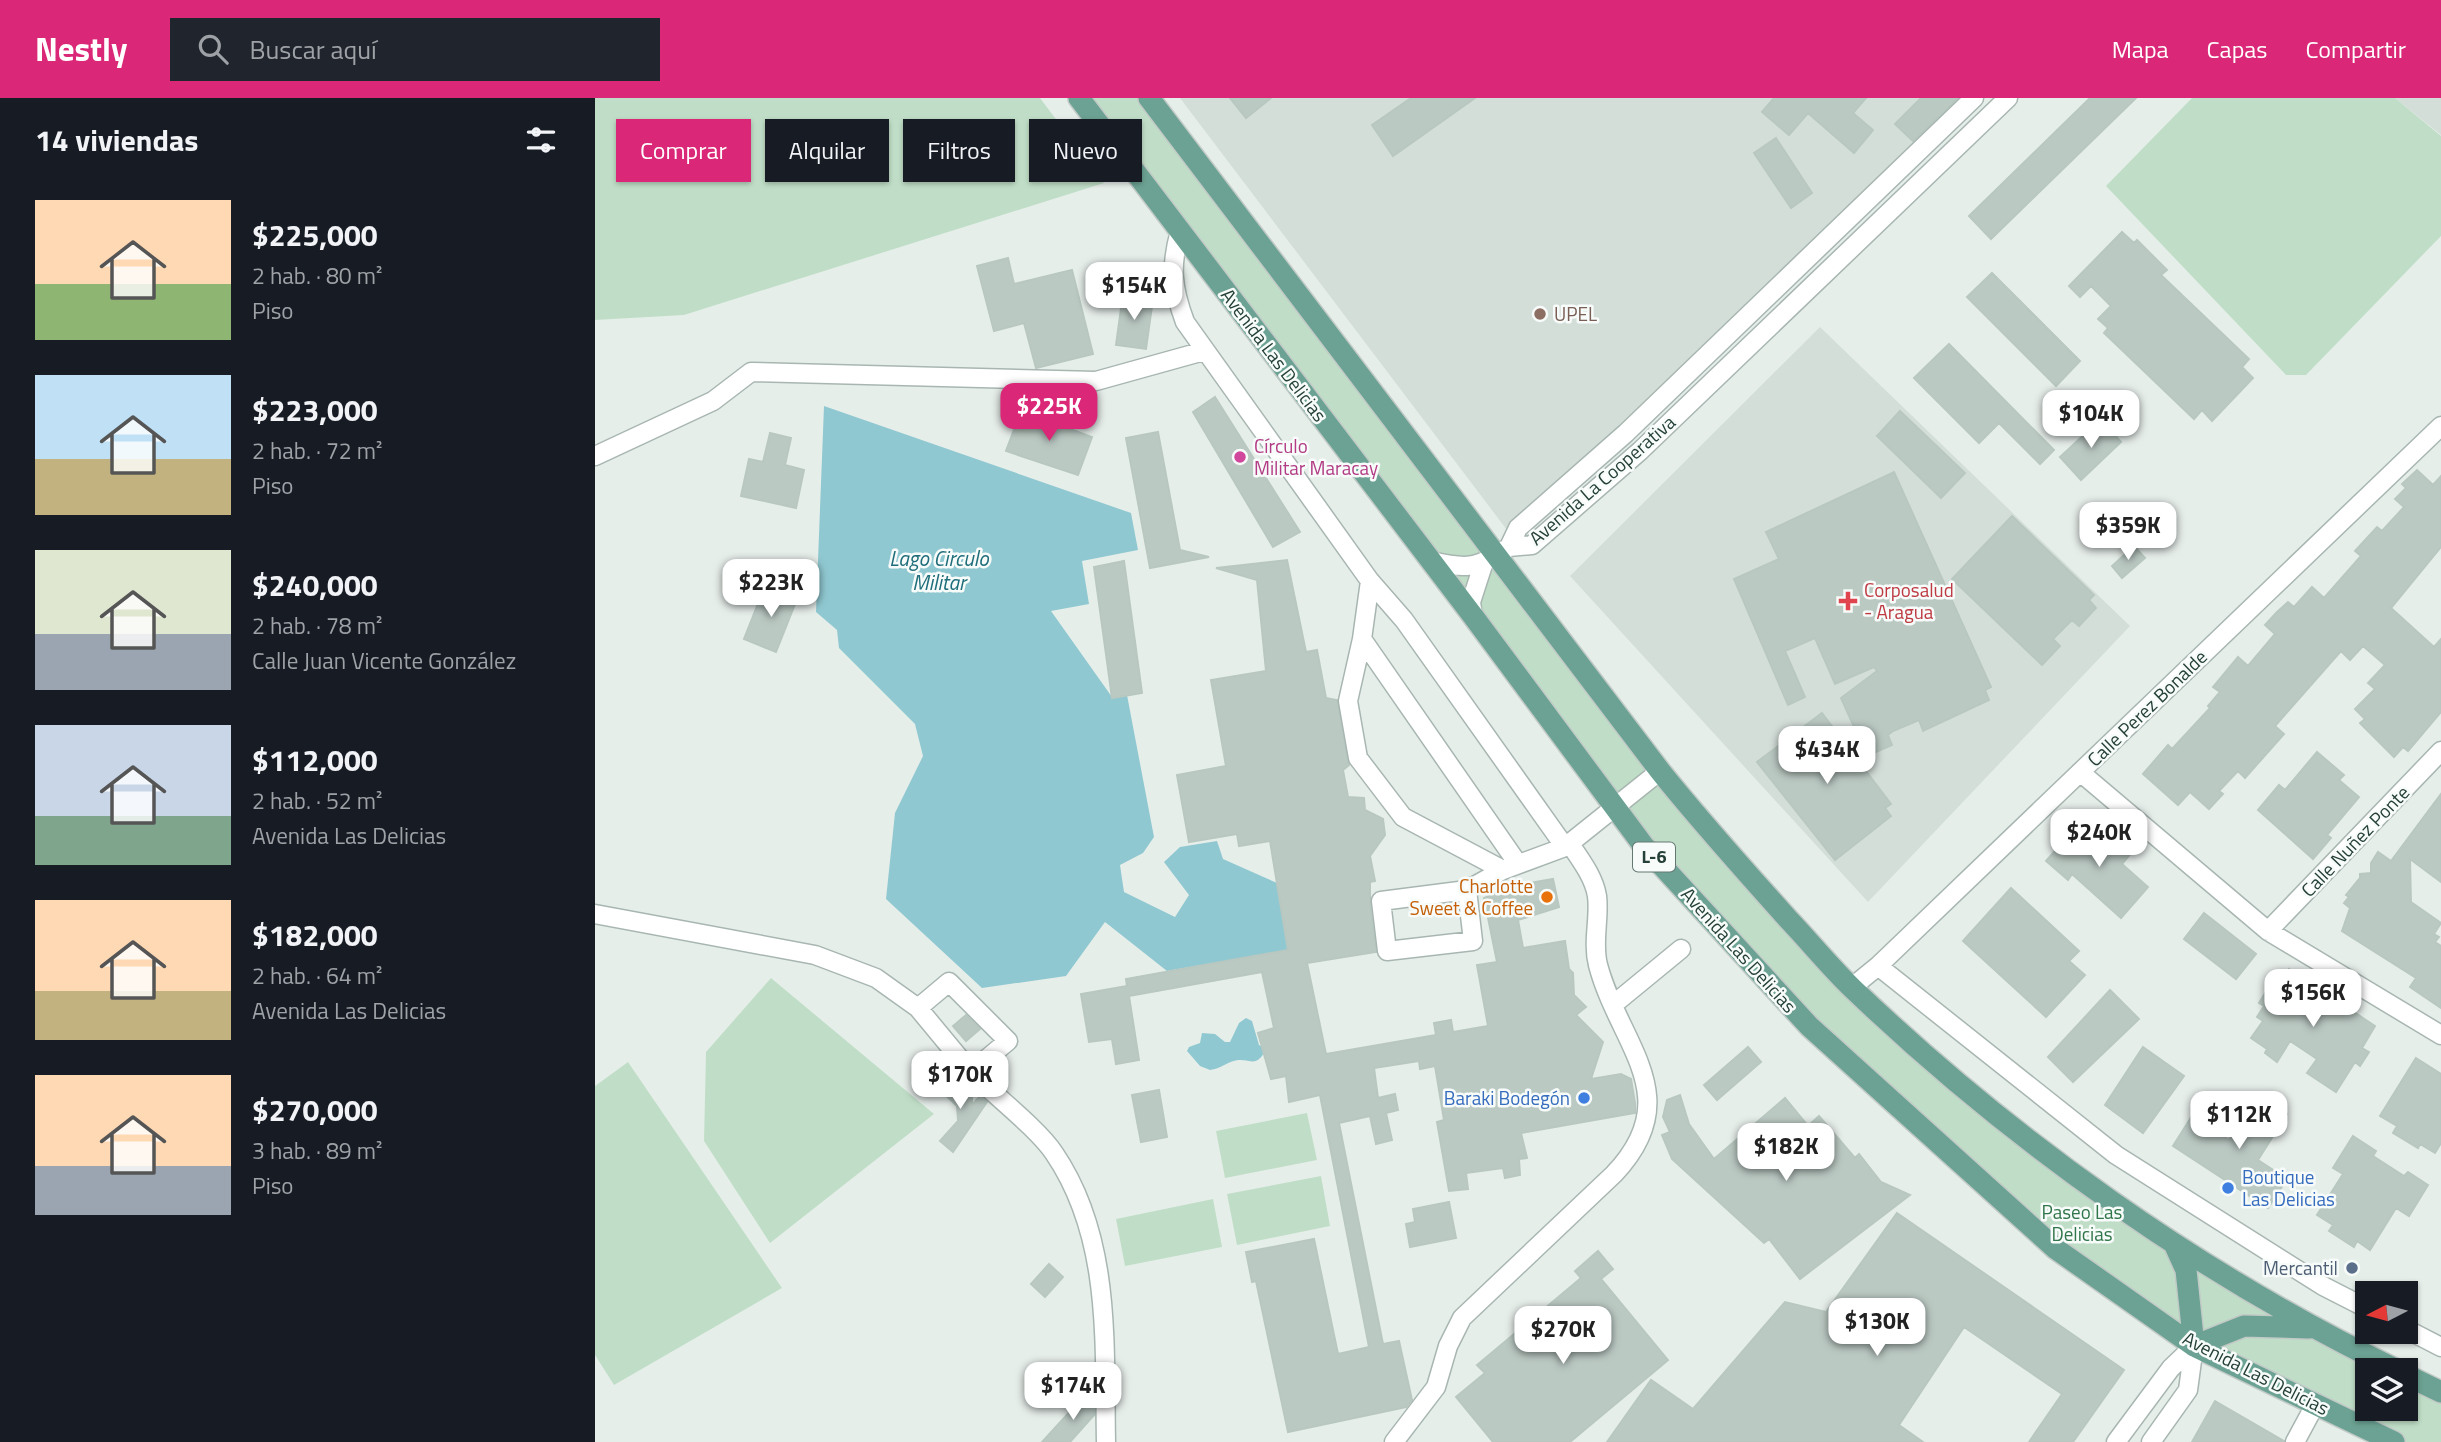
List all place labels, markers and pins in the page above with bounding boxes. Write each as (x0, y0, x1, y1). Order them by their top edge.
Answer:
pin: $154K (1085, 262, 1183, 322)
place label: UPEL (1554, 299, 1597, 328)
marker: UPEL (1532, 306, 1548, 322)
pin: $225K (1000, 384, 1098, 443)
pin: $104K (2042, 390, 2140, 450)
place label: Círculo Militar Maracay (1254, 431, 1378, 482)
marker: Círculo Militar Maracay (1232, 449, 1248, 465)
pin: $359K (2079, 503, 2177, 562)
pin: $223K (722, 560, 820, 619)
place label: Corposalud - Aragua (1864, 575, 1954, 626)
marker: Corposalud - Aragua (1838, 591, 1858, 611)
pin: $434K (1778, 726, 1876, 786)
pin: $240K (2050, 810, 2148, 869)
place label: Charlotte Sweet & Coffee (1409, 871, 1533, 922)
marker: Charlotte Sweet & Coffee (1539, 889, 1555, 905)
pin: $156K (2264, 970, 2362, 1029)
pin: $170K (911, 1052, 1009, 1111)
place label: Baraki Bodegón (1444, 1083, 1570, 1112)
marker: Baraki Bodegón (1576, 1090, 1592, 1106)
pin: $112K (2190, 1091, 2288, 1151)
pin: $182K (1737, 1124, 1835, 1183)
place label: Boutique Las Delicias (2242, 1162, 2335, 1213)
marker: Boutique Las Delicias (2220, 1180, 2236, 1196)
place label: Mercantil (2263, 1253, 2338, 1282)
marker: Mercantil (2344, 1260, 2360, 1276)
pin: $130K (1828, 1298, 1926, 1358)
pin: $270K (1514, 1306, 1612, 1366)
pin: $174K (1024, 1362, 1122, 1422)

